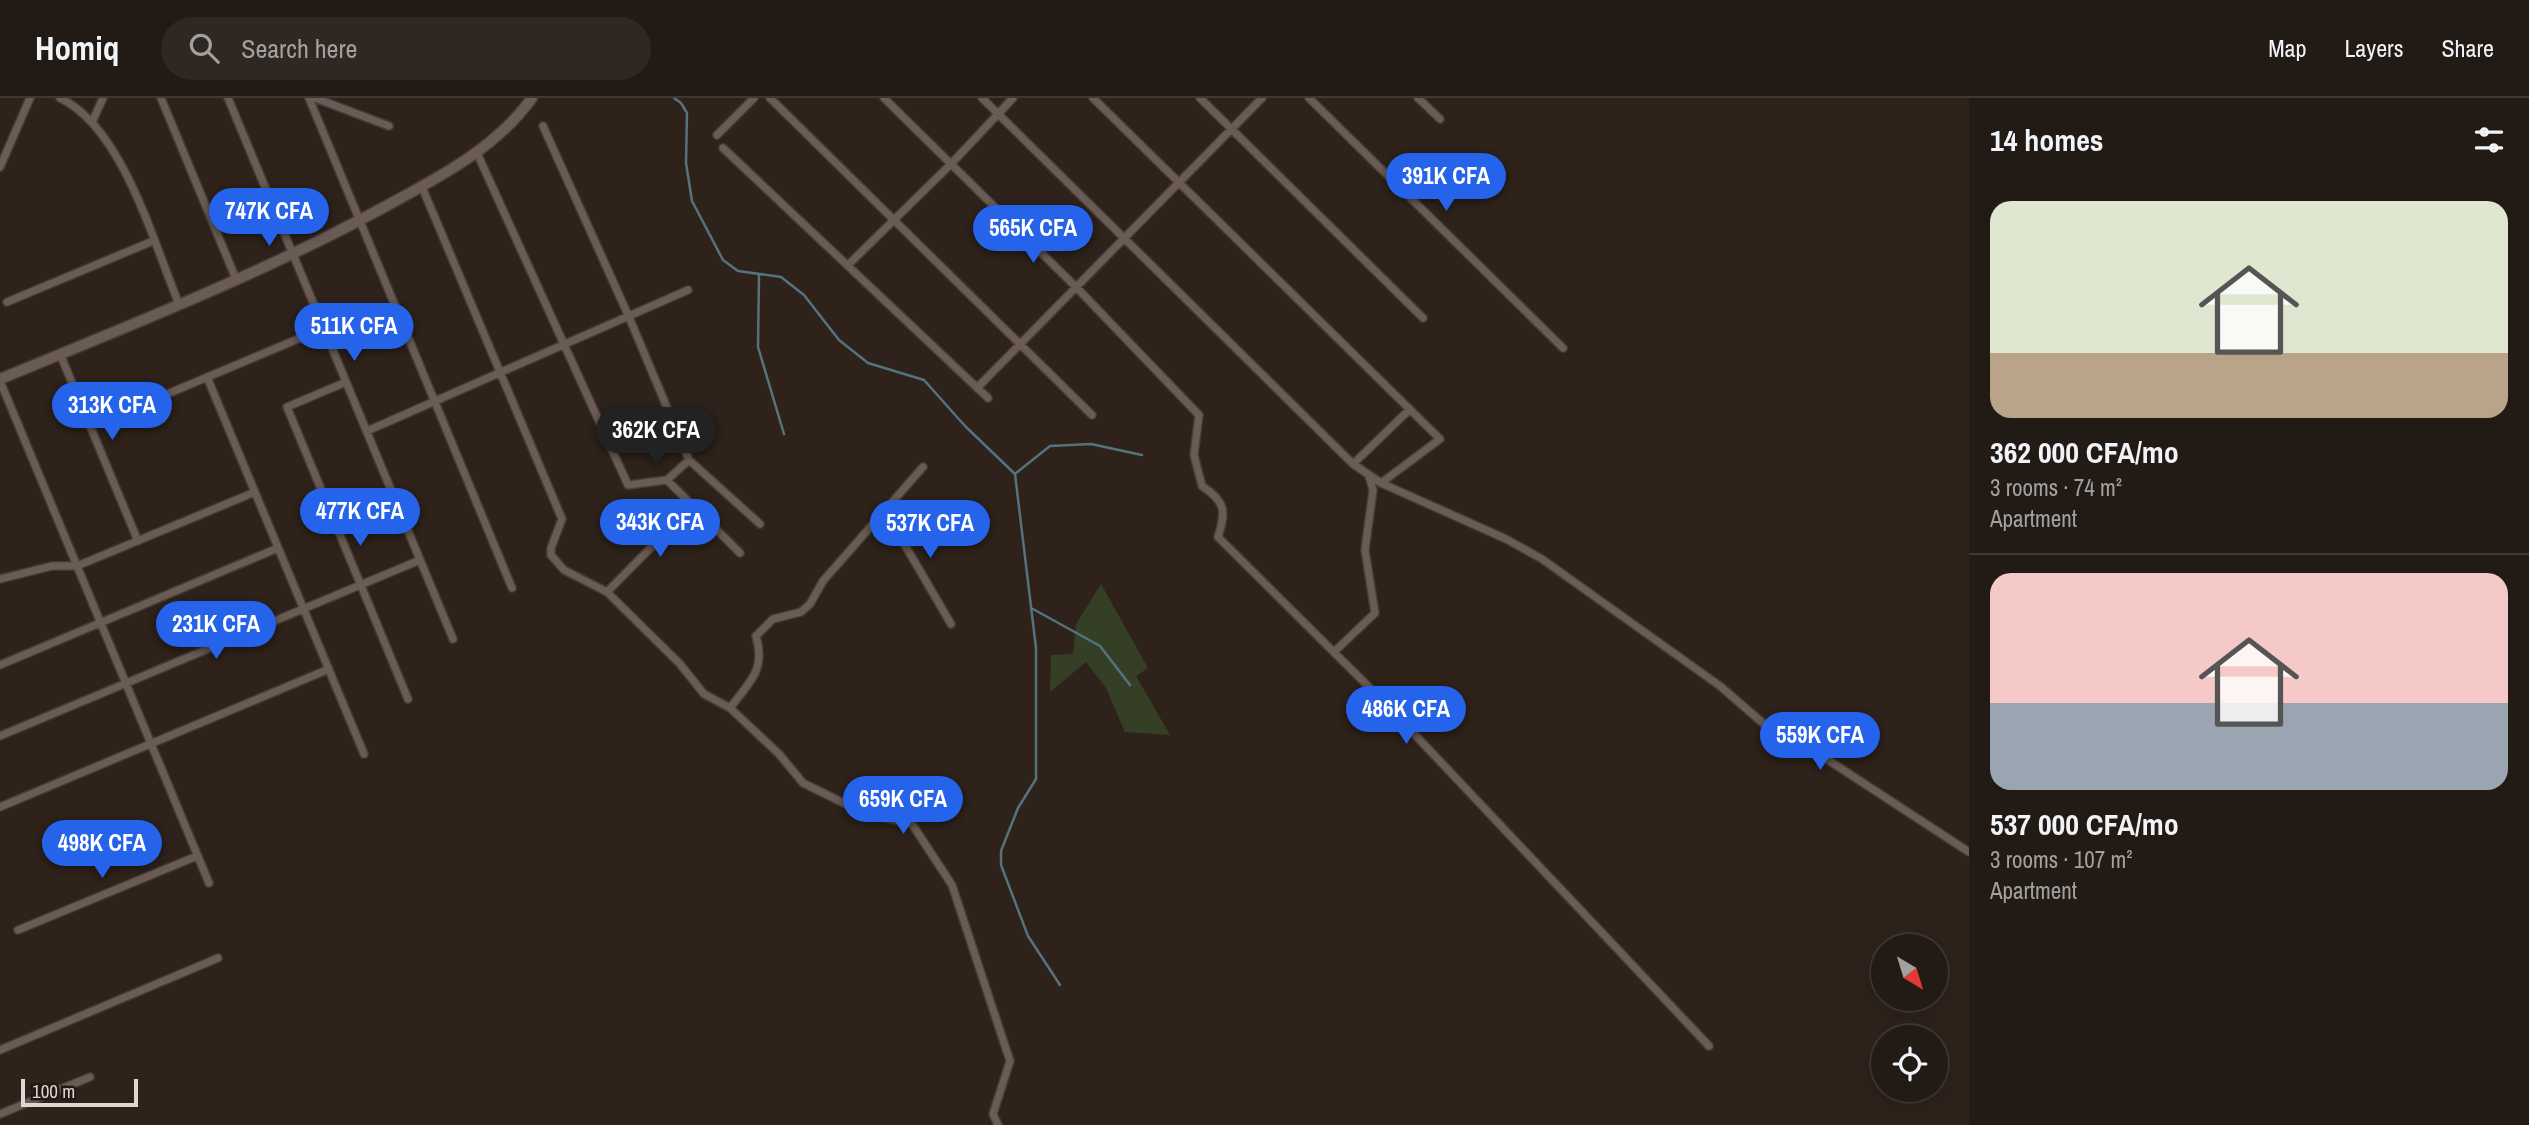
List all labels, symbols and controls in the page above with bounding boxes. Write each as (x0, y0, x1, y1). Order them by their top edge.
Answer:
search box (161, 17, 651, 80)
text: Homiq (35, 26, 119, 70)
icon: search (185, 29, 223, 67)
text: Search here (241, 31, 357, 66)
text: Map (2268, 32, 2306, 64)
text: Layers (2344, 32, 2403, 64)
text: Share (2441, 32, 2494, 64)
text: 14 homes (1990, 120, 2104, 160)
icon: filters (2470, 121, 2508, 159)
pin: 391K CFA (1374, 153, 1518, 213)
text: 391K CFA (1402, 160, 1490, 191)
pin: 747K CFA (197, 188, 341, 248)
text: 747K CFA (225, 195, 313, 226)
pin: 565K CFA (961, 206, 1105, 265)
text: 565K CFA (989, 212, 1077, 243)
icon: home (2186, 247, 2312, 373)
pin: 511K CFA (282, 303, 426, 363)
text: 511K CFA (310, 310, 398, 341)
pin: 313K CFA (40, 382, 184, 442)
text: 313K CFA (68, 389, 156, 420)
pin: 362K CFA (584, 408, 728, 467)
text: 362K CFA (612, 414, 700, 445)
text: 362 000 CFA/mo (1990, 432, 2179, 472)
text: 3 rooms · 74 m² (1990, 472, 2122, 503)
pin: 477K CFA (288, 489, 432, 548)
text: 477K CFA (316, 495, 404, 526)
pin: 343K CFA (588, 500, 732, 559)
pin: 537K CFA (858, 500, 1002, 560)
text: Apartment (1990, 503, 2077, 534)
text: 343K CFA (616, 506, 704, 537)
text: 537K CFA (886, 507, 974, 538)
pin: 231K CFA (144, 602, 288, 661)
text: 231K CFA (172, 608, 260, 639)
icon: home (2186, 619, 2312, 745)
pin: 486K CFA (1334, 686, 1478, 746)
text: 486K CFA (1362, 693, 1450, 724)
pin: 559K CFA (1748, 712, 1892, 772)
text: 559K CFA (1776, 719, 1864, 750)
pin: 659K CFA (831, 776, 975, 836)
text: 659K CFA (859, 783, 947, 814)
text: 537 000 CFA/mo (1990, 804, 2179, 844)
pin: 498K CFA (30, 820, 174, 880)
text: 498K CFA (58, 827, 146, 858)
text: 3 rooms · 107 m² (1990, 844, 2133, 875)
text: Apartment (1990, 875, 2077, 906)
north arrow (1871, 934, 1948, 1012)
map controls (1871, 934, 1948, 1102)
button: locate (1871, 1025, 1948, 1102)
scale bar (21, 1076, 138, 1108)
text: 100 m (32, 1078, 75, 1104)

